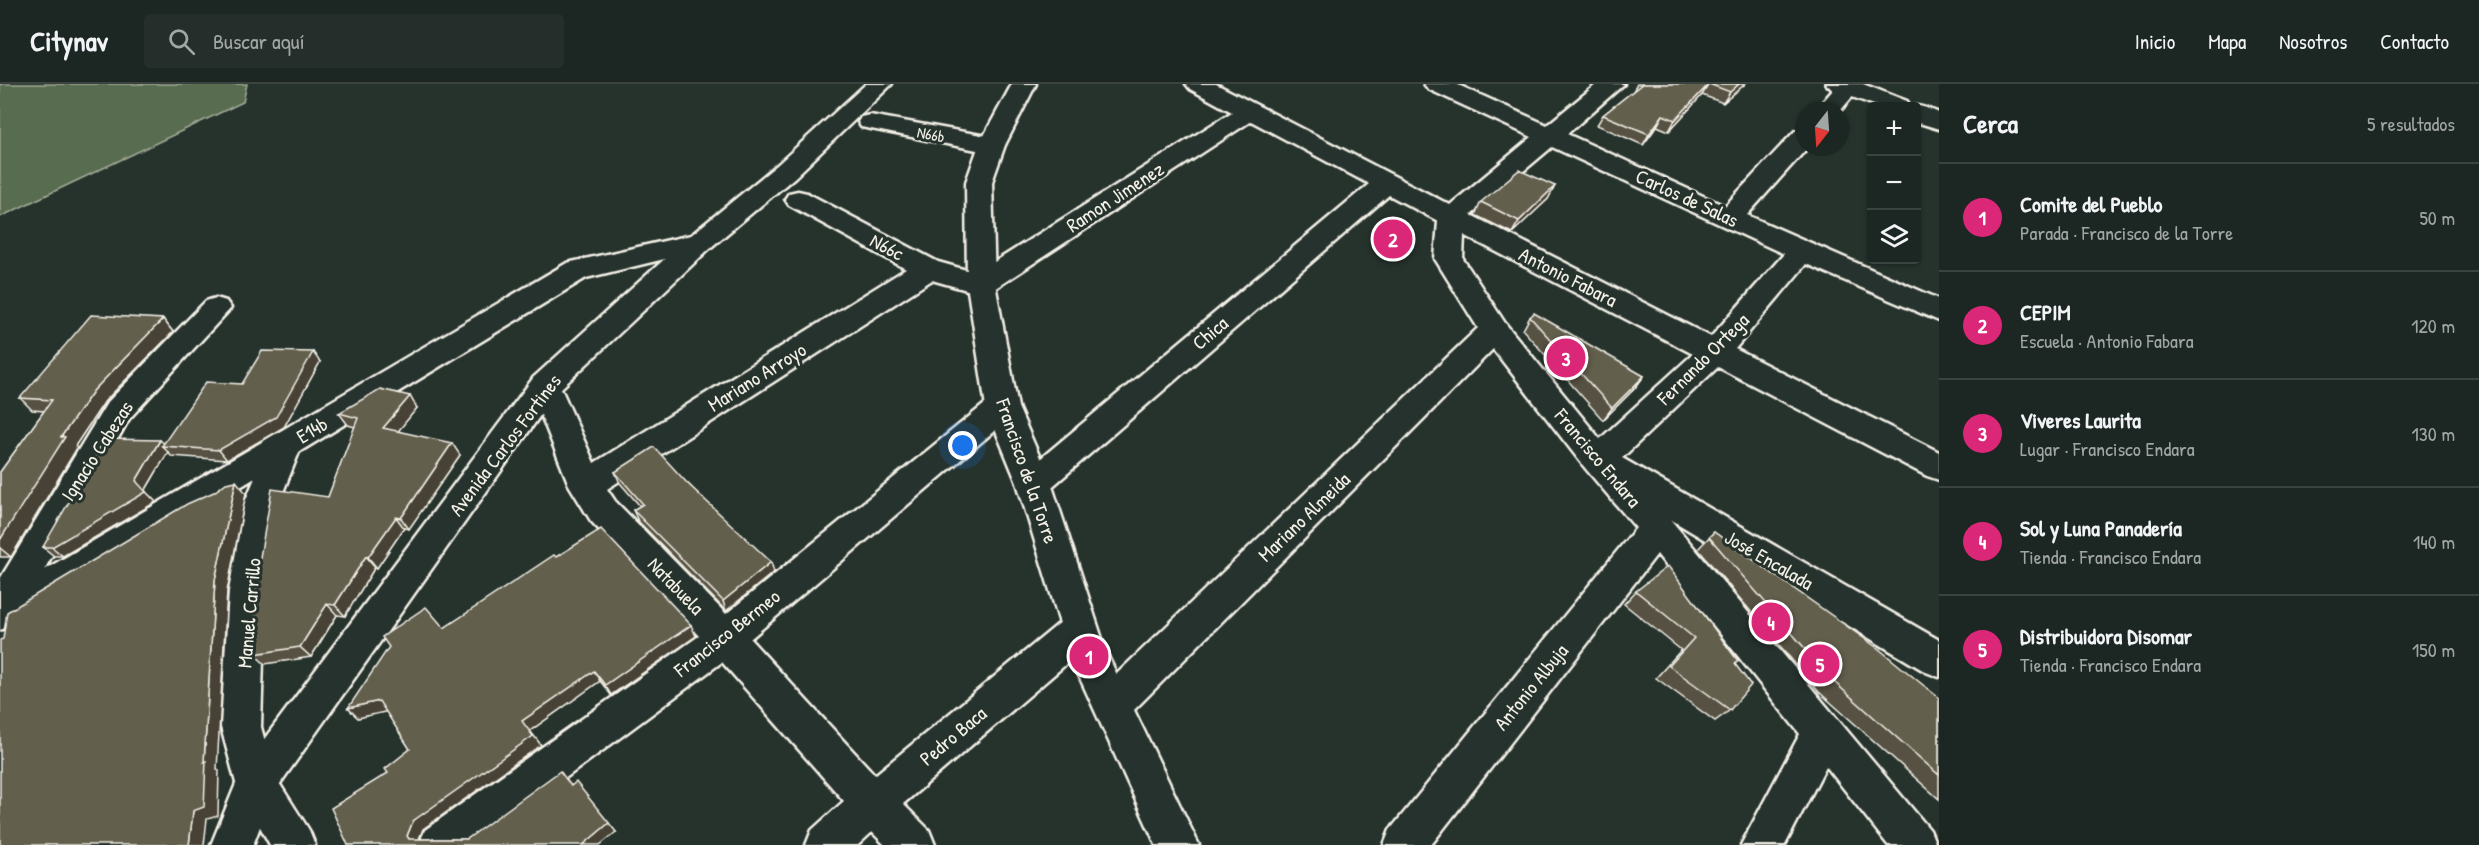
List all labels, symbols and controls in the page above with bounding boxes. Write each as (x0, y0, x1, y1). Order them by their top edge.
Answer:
search box (144, 14, 564, 68)
text: Citynav (30, 22, 108, 60)
icon: search (165, 25, 198, 58)
text: Buscar aquí (213, 26, 305, 56)
text: Inicio (2135, 27, 2175, 56)
text: Mapa (2208, 27, 2246, 56)
text: Nosotros (2279, 27, 2347, 56)
text: Contacto (2380, 27, 2449, 56)
north arrow (1795, 102, 1849, 156)
map controls (1867, 102, 1921, 264)
button: + (1867, 102, 1921, 156)
text: Cerca (1963, 106, 2018, 141)
text: 5 resultados (2367, 110, 2455, 137)
street label: N66b (915, 121, 947, 147)
street label: Ramon Jimenez (1061, 155, 1169, 238)
button: − (1867, 156, 1921, 210)
street label: Carlos de Salas (1631, 162, 1743, 233)
text: Comite del Pueblo (2020, 189, 2162, 219)
text: 1 (1979, 204, 1986, 231)
text: 50 m (2419, 204, 2455, 231)
button: layers (1867, 210, 1921, 264)
pin: 2 (1374, 216, 1412, 262)
text: Parada · Francisco de la Torre (2020, 219, 2233, 246)
street label: N66c (866, 227, 909, 267)
street label: Antonio Fabara (1514, 240, 1622, 313)
text: CEPIM (2020, 297, 2071, 327)
street label: Fernando Ortega (1650, 307, 1755, 411)
street label: Chica (1186, 310, 1234, 356)
text: 2 (1978, 312, 1987, 339)
text: 120 m (2411, 312, 2455, 339)
text: Escuela · Antonio Fabara (2020, 327, 2194, 354)
street label: Mariano Arroyo (702, 336, 811, 417)
pin: 3 (1546, 336, 1586, 380)
street label: Avenida Carlos Fortines (442, 368, 567, 521)
street label: Francisco de la Torre (990, 394, 1065, 547)
street label: Ignacio Cabezas (54, 395, 139, 506)
street label: Francisco Endara (1548, 402, 1648, 513)
text: Viveres Laurita (2020, 405, 2141, 435)
street label: E14b (291, 410, 332, 449)
text: 3 (1978, 420, 1987, 447)
text: 130 m (2412, 420, 2455, 447)
your location (948, 431, 977, 460)
text: Lugar · Francisco Endara (2020, 435, 2195, 462)
street label: Mariano Almeida (1252, 466, 1356, 567)
text: Sol y Luna Panadería (2020, 513, 2182, 543)
street label: José Encalada (1720, 523, 1819, 596)
text: 4 (1979, 528, 1986, 555)
text: 140 m (2413, 528, 2455, 555)
text: Tienda · Francisco Endara (2020, 543, 2201, 570)
street label: Natabuela (642, 551, 711, 621)
street label: Manuel Carrillo (230, 557, 267, 669)
street label: Francisco Bermeo (667, 583, 785, 683)
pin: 4 (1752, 600, 1790, 644)
text: Distribuidora Disomar (2020, 621, 2192, 651)
pin: 1 (1070, 634, 1108, 678)
text: 5 (1978, 636, 1987, 663)
text: 150 m (2412, 636, 2455, 663)
street label: Antonio Albuja (1487, 638, 1574, 736)
pin: 5 (1800, 642, 1840, 686)
text: Tienda · Francisco Endara (2020, 651, 2201, 678)
street label: Pedro Baca (914, 700, 992, 771)

